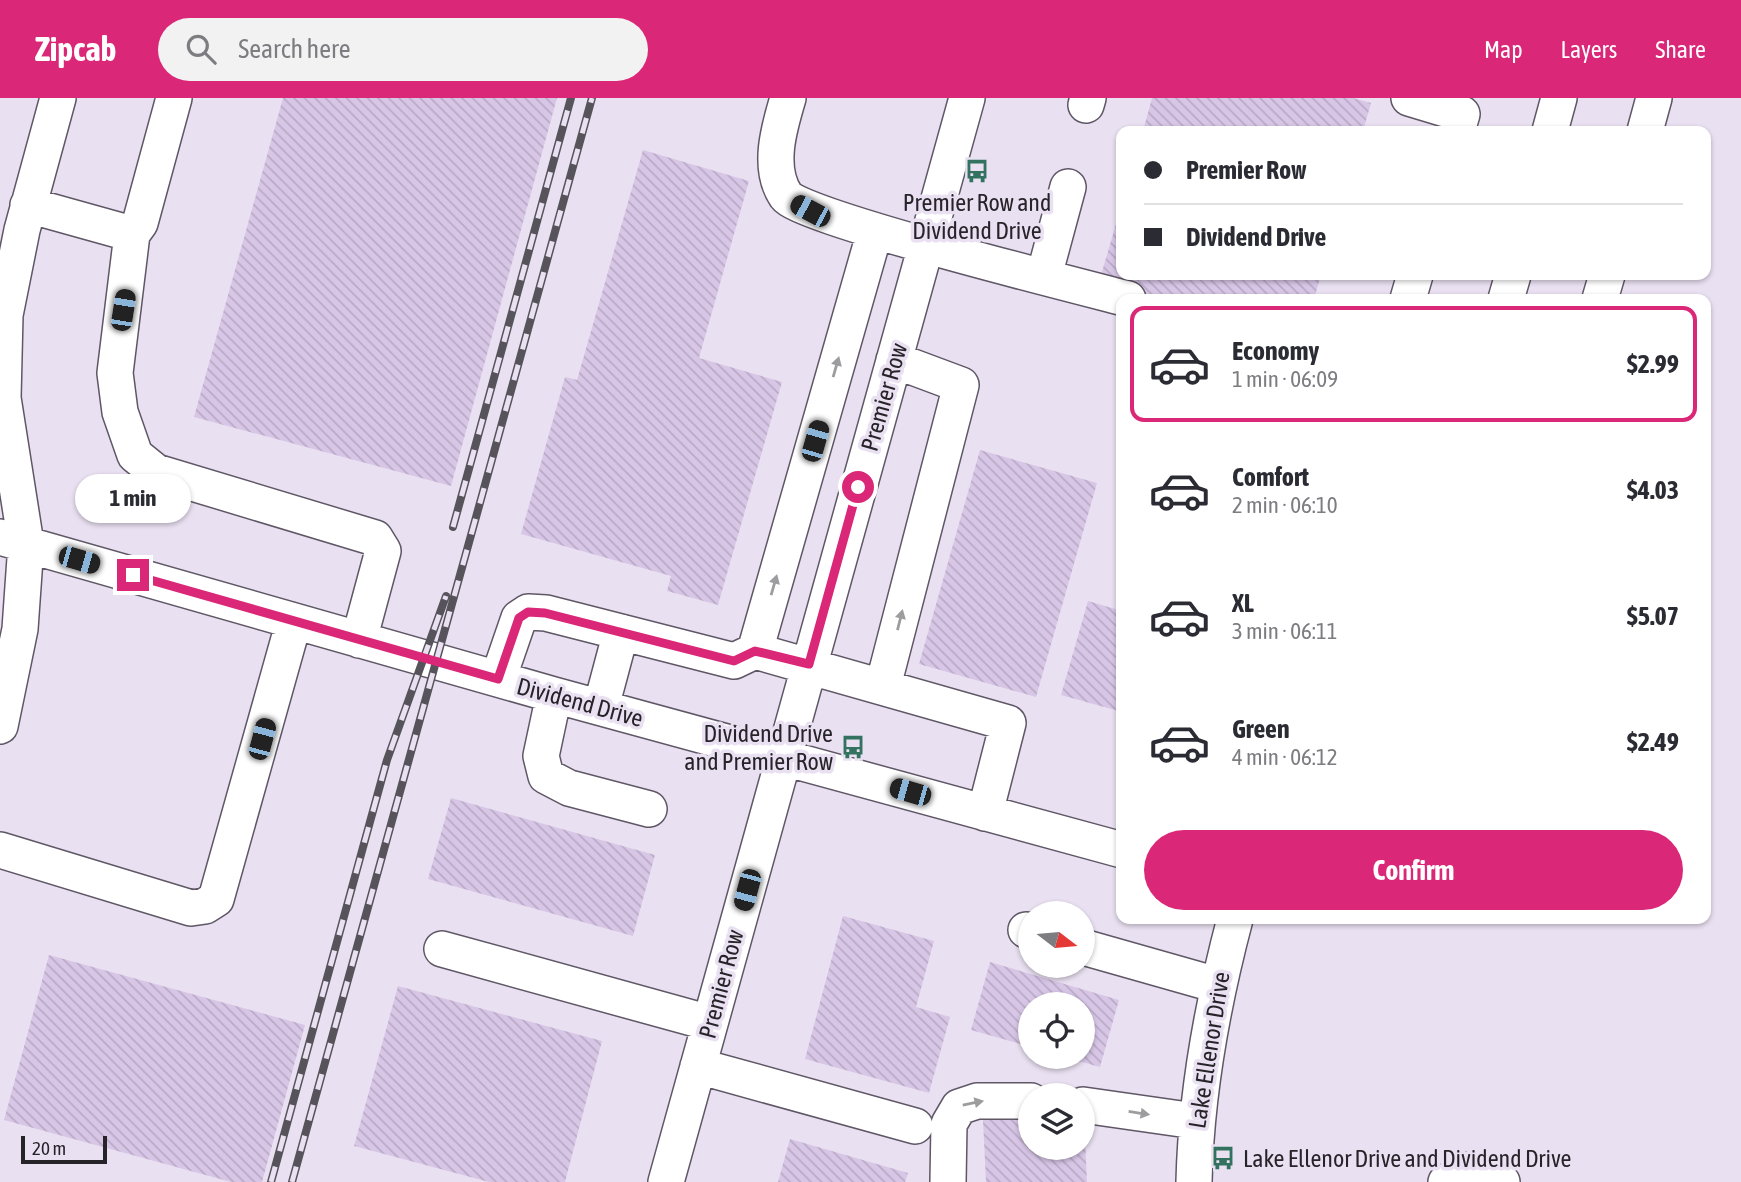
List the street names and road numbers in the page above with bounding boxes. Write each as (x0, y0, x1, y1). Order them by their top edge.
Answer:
street label: Premier Row (856, 340, 912, 454)
street label: Dividend Drive (514, 672, 646, 732)
street label: Premier Row (694, 927, 748, 1041)
street label: Lake Ellenor Drive (1183, 970, 1235, 1130)

